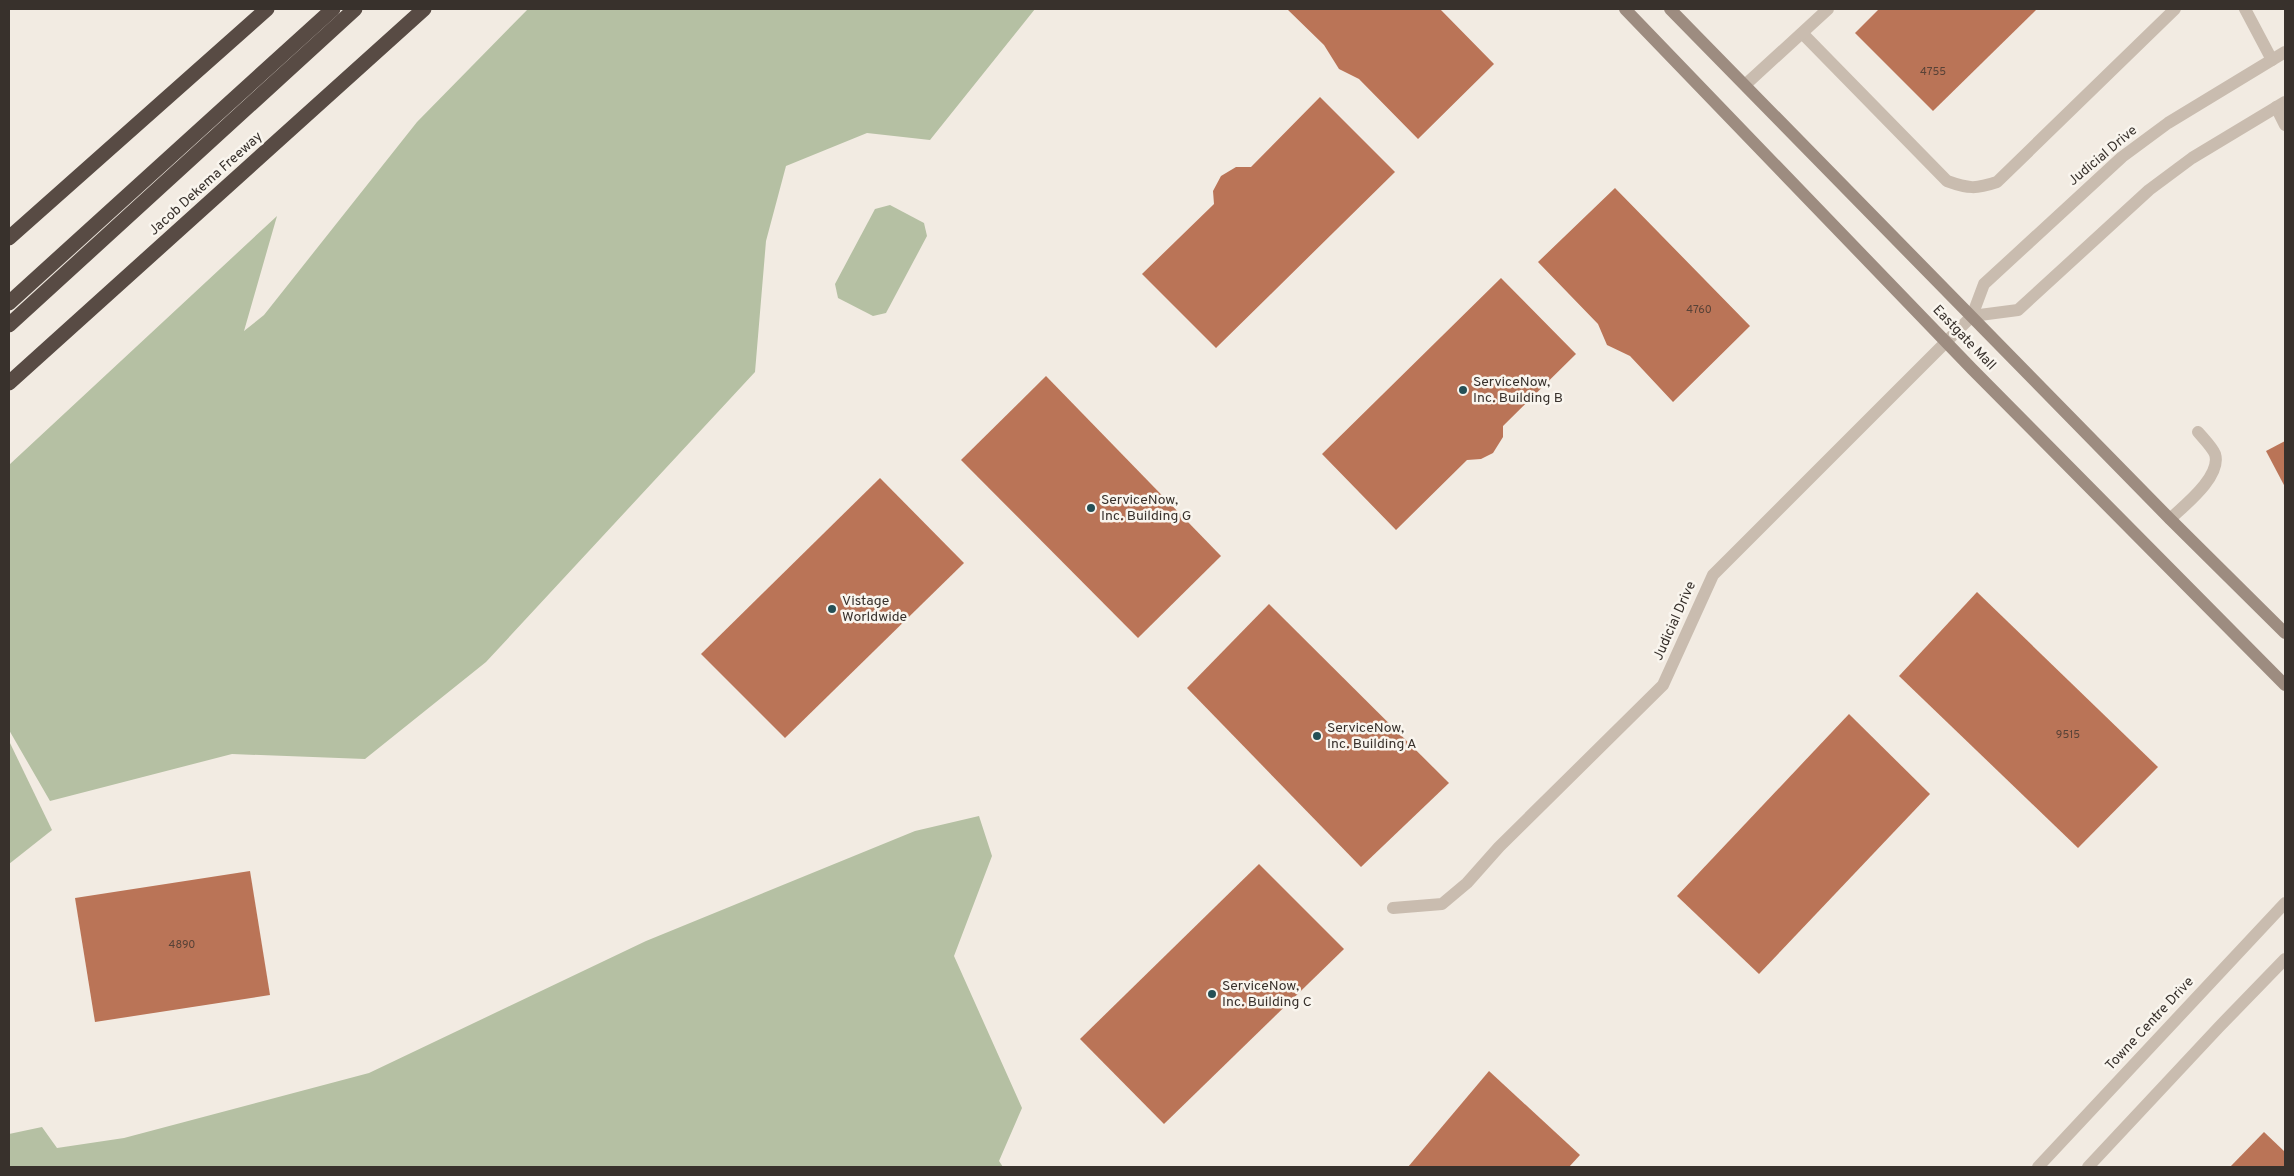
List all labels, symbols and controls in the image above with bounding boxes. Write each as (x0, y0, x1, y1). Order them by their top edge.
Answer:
house number: 4755 (1920, 65, 1946, 79)
street label: Judicial Drive (2065, 122, 2141, 190)
street label: Jacob Dekema Freeway (146, 128, 266, 240)
street label: Eastgate Mall (1929, 302, 1999, 374)
house number: 4760 (1686, 303, 1712, 317)
place label: ServiceNow, Inc. Building B (1473, 374, 1563, 407)
marker: ServiceNow, Inc. Building B (1457, 384, 1469, 396)
place label: ServiceNow, Inc. Building G (1101, 492, 1191, 525)
marker: ServiceNow, Inc. Building G (1085, 502, 1097, 514)
street label: Judicial Drive (1650, 579, 1700, 663)
place label: Vistage Worldwide (842, 593, 907, 626)
marker: Vistage Worldwide (826, 603, 838, 615)
place label: ServiceNow, Inc. Building A (1327, 720, 1417, 753)
house number: 9515 (2056, 728, 2080, 742)
marker: ServiceNow, Inc. Building A (1311, 730, 1323, 742)
house number: 4890 (169, 938, 195, 952)
street label: Towne Centre Drive (2102, 974, 2198, 1074)
place label: ServiceNow, Inc. Building C (1222, 978, 1312, 1011)
marker: ServiceNow, Inc. Building C (1206, 988, 1218, 1000)

